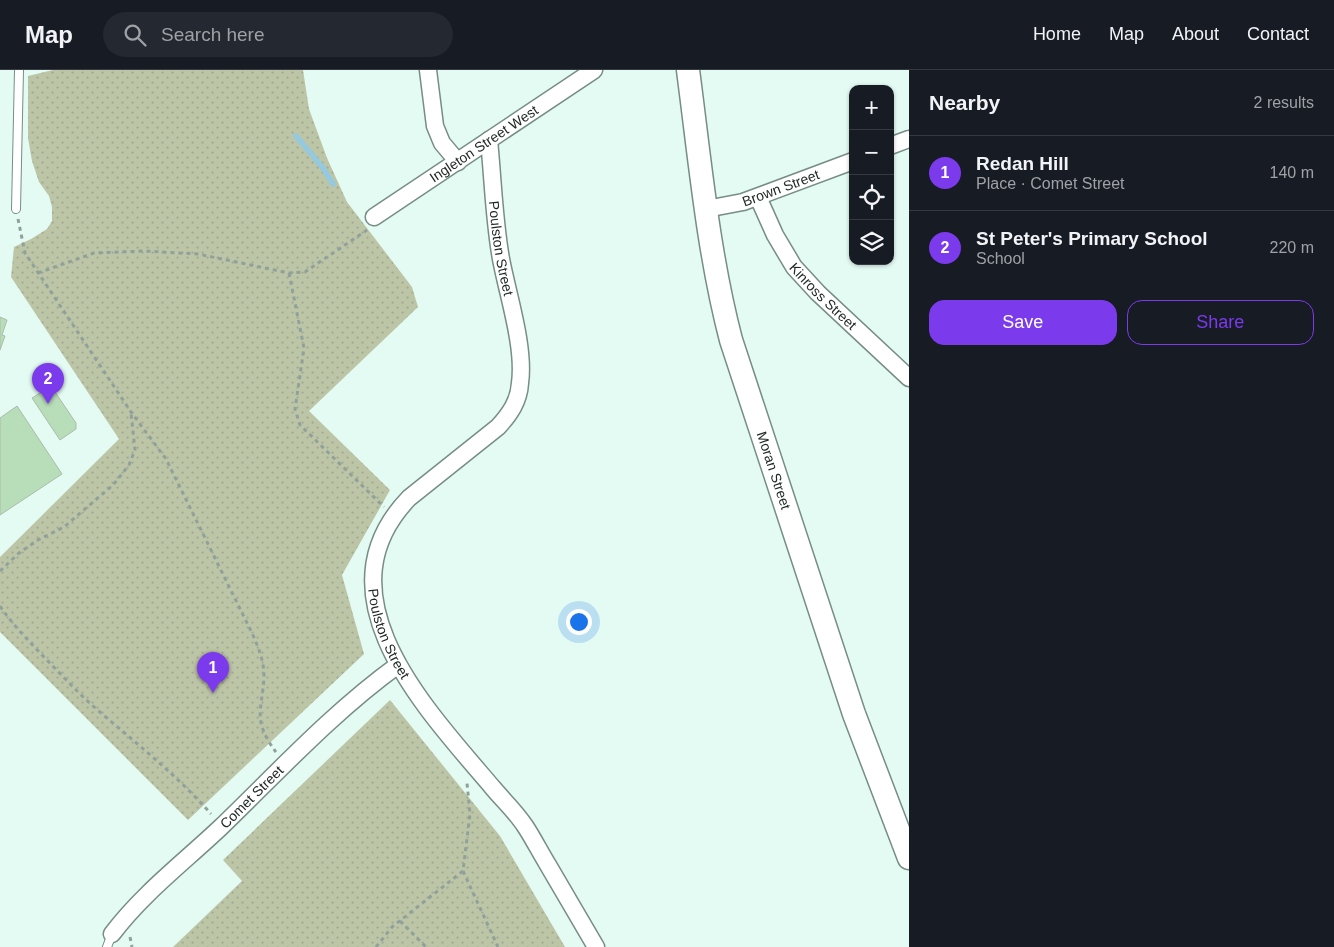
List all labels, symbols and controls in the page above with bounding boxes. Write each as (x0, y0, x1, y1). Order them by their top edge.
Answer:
search box (103, 12, 453, 57)
text: Map (25, 21, 73, 48)
icon: search (121, 21, 149, 49)
text: Search here (161, 24, 265, 45)
text: Home (1033, 24, 1081, 44)
text: Map (1109, 24, 1144, 44)
text: About (1172, 24, 1219, 44)
text: Contact (1247, 24, 1309, 44)
map controls (849, 85, 894, 265)
button: + (849, 85, 894, 130)
text: Nearby (929, 91, 1000, 114)
text: 2 results (1254, 94, 1314, 111)
street label: Ingleton Street West (427, 102, 541, 186)
button: − (849, 130, 894, 175)
text: Redan Hill (976, 153, 1069, 174)
text: 1 (941, 164, 949, 181)
text: 140 m (1270, 164, 1314, 181)
street label: Brown Street (740, 166, 822, 210)
button: locate (849, 175, 894, 220)
text: Place · Comet Street (976, 175, 1125, 192)
street label: Poulston Street (486, 200, 517, 297)
button: layers (849, 220, 894, 265)
text: St Peter's Primary School (976, 228, 1208, 249)
text: 2 (941, 239, 949, 256)
text: 220 m (1270, 239, 1314, 256)
text: School (976, 250, 1025, 267)
street label: Kinross Street (786, 259, 860, 333)
button: Save (929, 300, 1117, 345)
button: Share (1127, 300, 1314, 345)
pin: 2 (32, 363, 64, 404)
street label: Moran Street (754, 430, 794, 512)
street label: Poulston Street (365, 588, 413, 682)
your location (566, 609, 592, 635)
pin: 1 (197, 652, 229, 693)
street label: Comet Street (217, 762, 287, 832)

